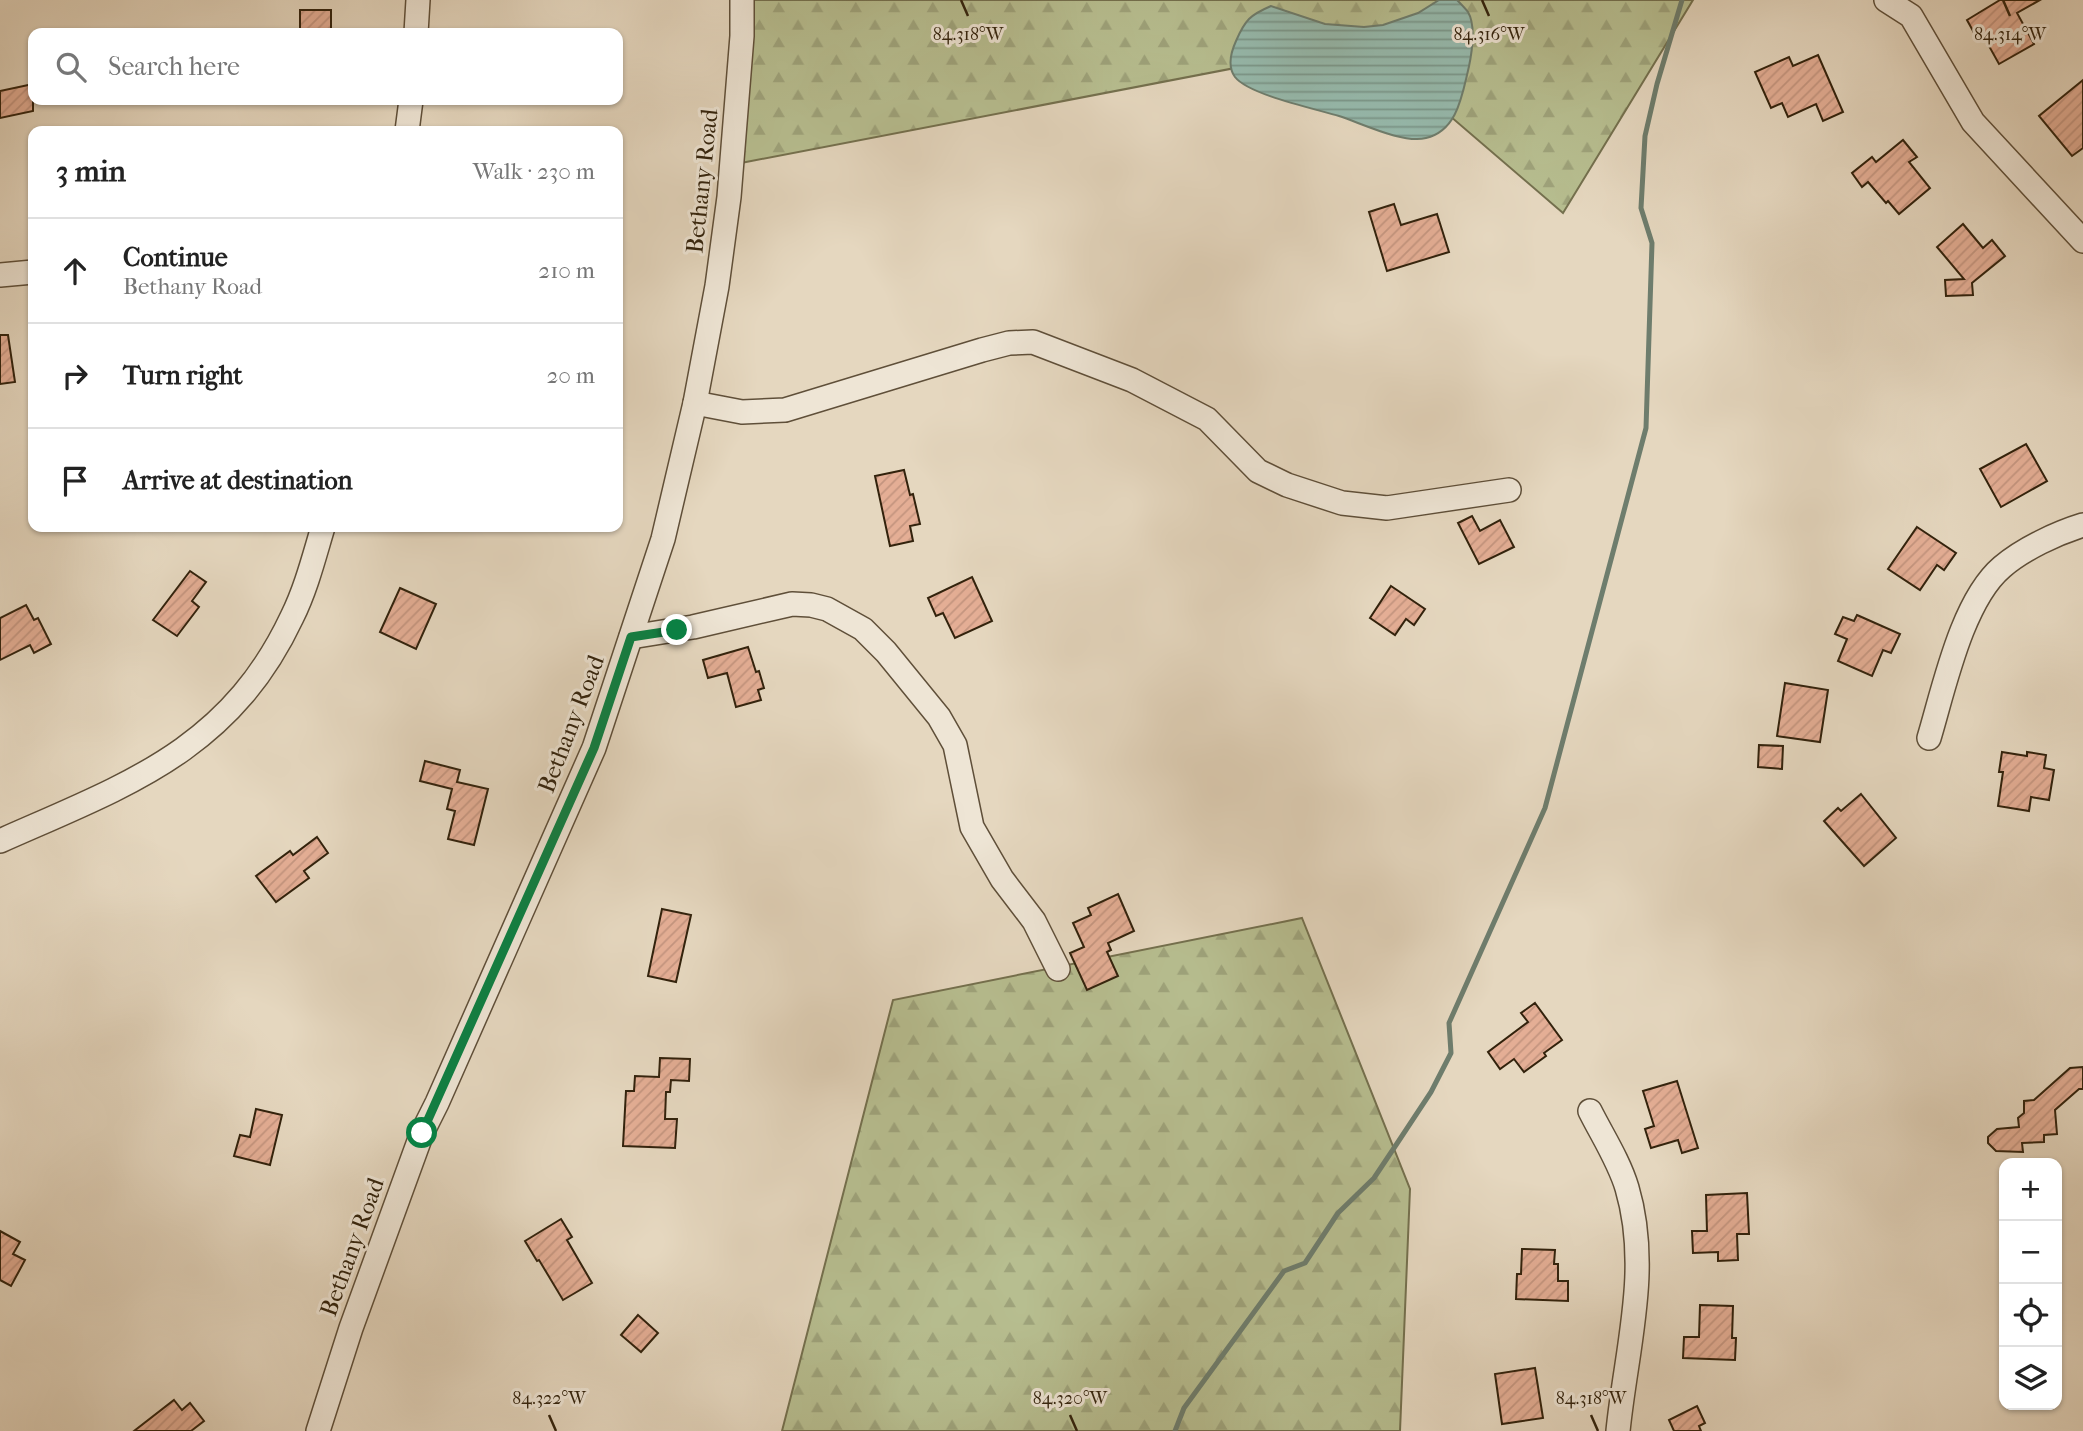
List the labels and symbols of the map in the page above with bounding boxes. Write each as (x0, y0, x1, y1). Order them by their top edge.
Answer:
text: 84.318°W (933, 24, 1005, 45)
text: 84.316°W (1453, 24, 1526, 45)
text: 84.314°W (1974, 24, 2047, 45)
street label: Bethany Road (680, 106, 724, 255)
route end (661, 614, 692, 645)
street label: Bethany Road (532, 650, 610, 797)
route start (406, 1117, 437, 1148)
street label: Bethany Road (314, 1173, 390, 1320)
text: 84.322°W (512, 1388, 587, 1409)
text: 84.320°W (1033, 1388, 1108, 1409)
text: 84.318°W (1556, 1388, 1628, 1409)

